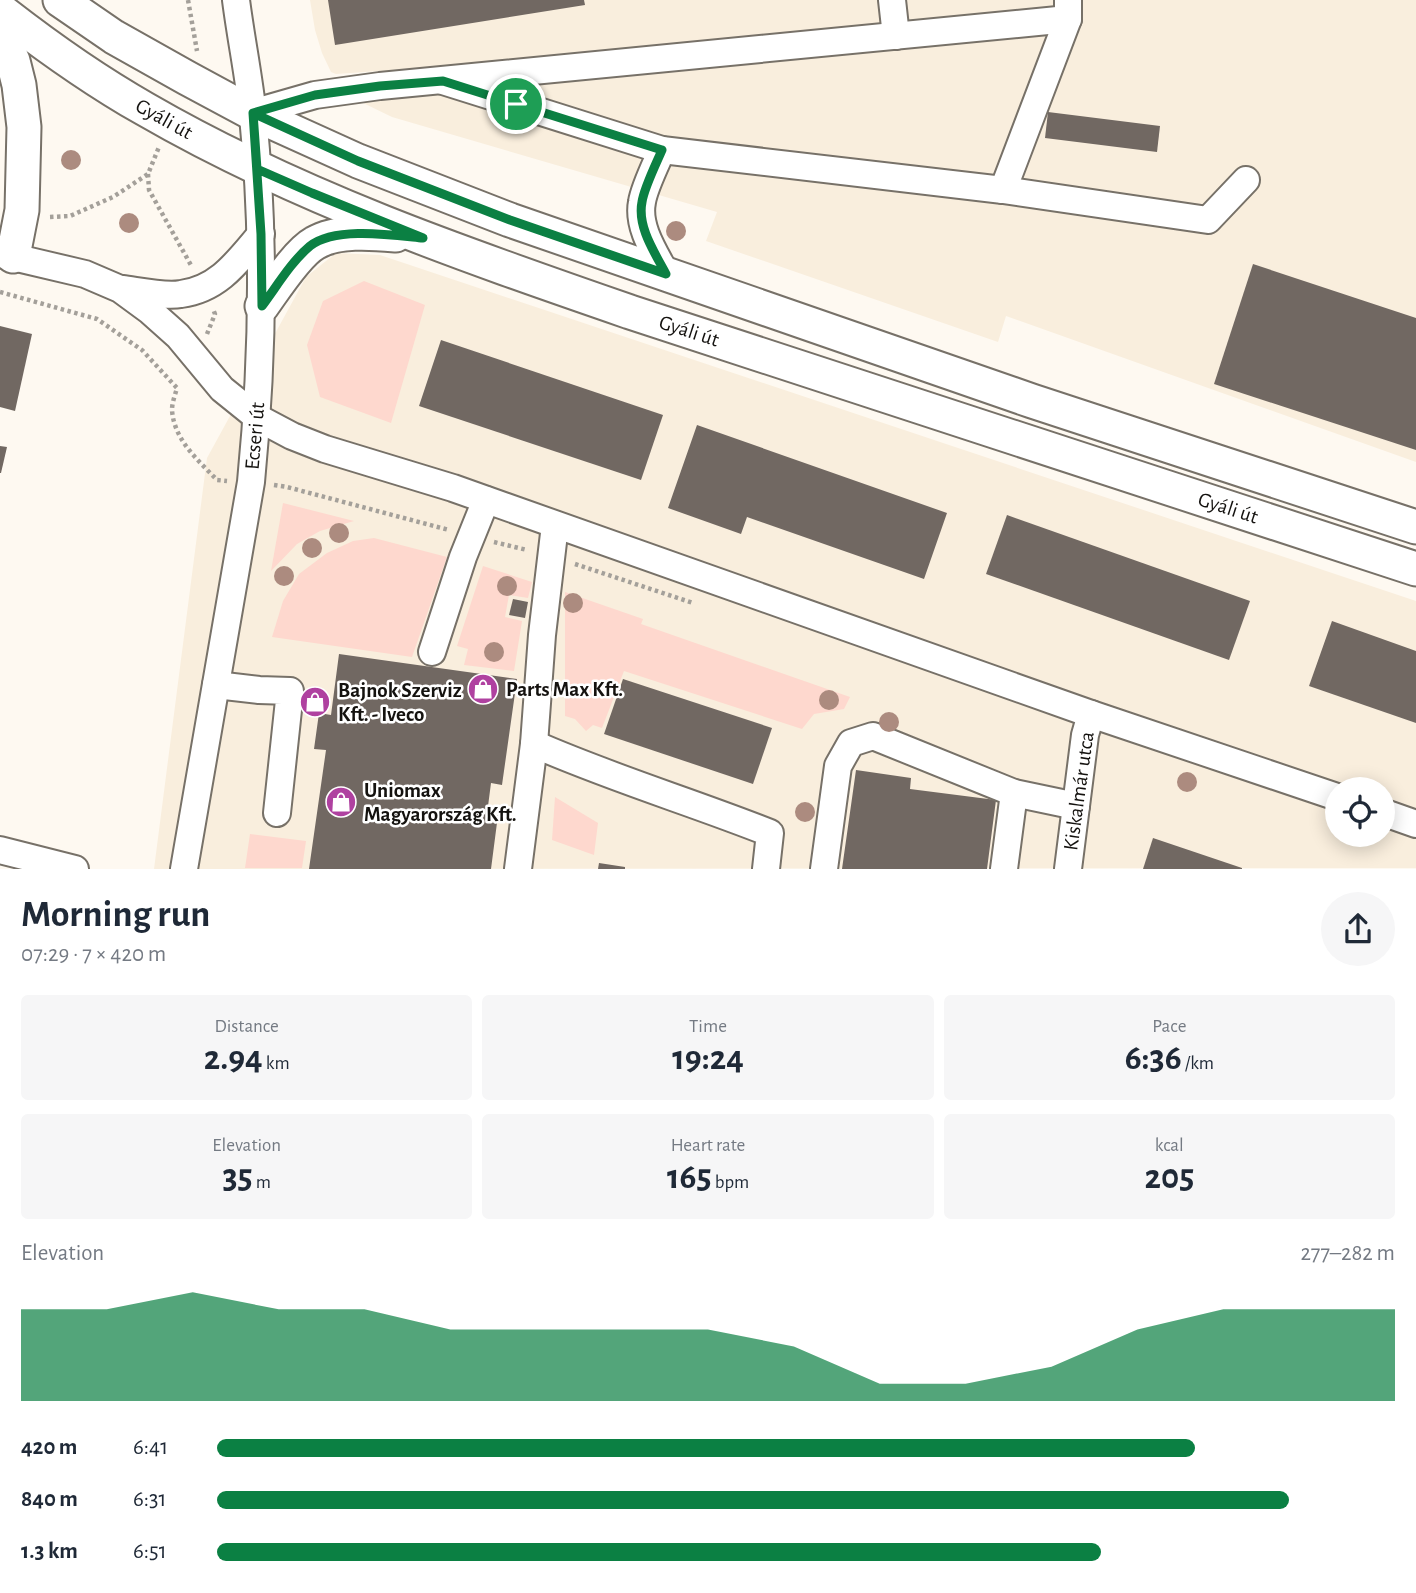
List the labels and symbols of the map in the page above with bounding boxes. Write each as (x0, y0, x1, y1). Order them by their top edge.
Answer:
pin (486, 74, 546, 134)
street label: Gyáli út (132, 95, 196, 143)
street label: Gyáli út (656, 311, 722, 351)
street label: Ecseri út (242, 401, 268, 471)
street label: Gyáli út (1195, 488, 1261, 528)
shop icon: Parts Max Kft. (466, 672, 500, 706)
place label: Parts Max Kft. (506, 679, 623, 700)
place label: Bajnok Szerviz Kft. - Iveco (338, 680, 462, 725)
shop icon: Bajnok Szerviz Kft. - Iveco (298, 685, 332, 719)
street label: Kiskalmár utca (1060, 730, 1098, 852)
place label: Uniomax Magyarország Kft. (364, 780, 517, 825)
shop icon: Uniomax Magyarország Kft. (324, 785, 358, 819)

